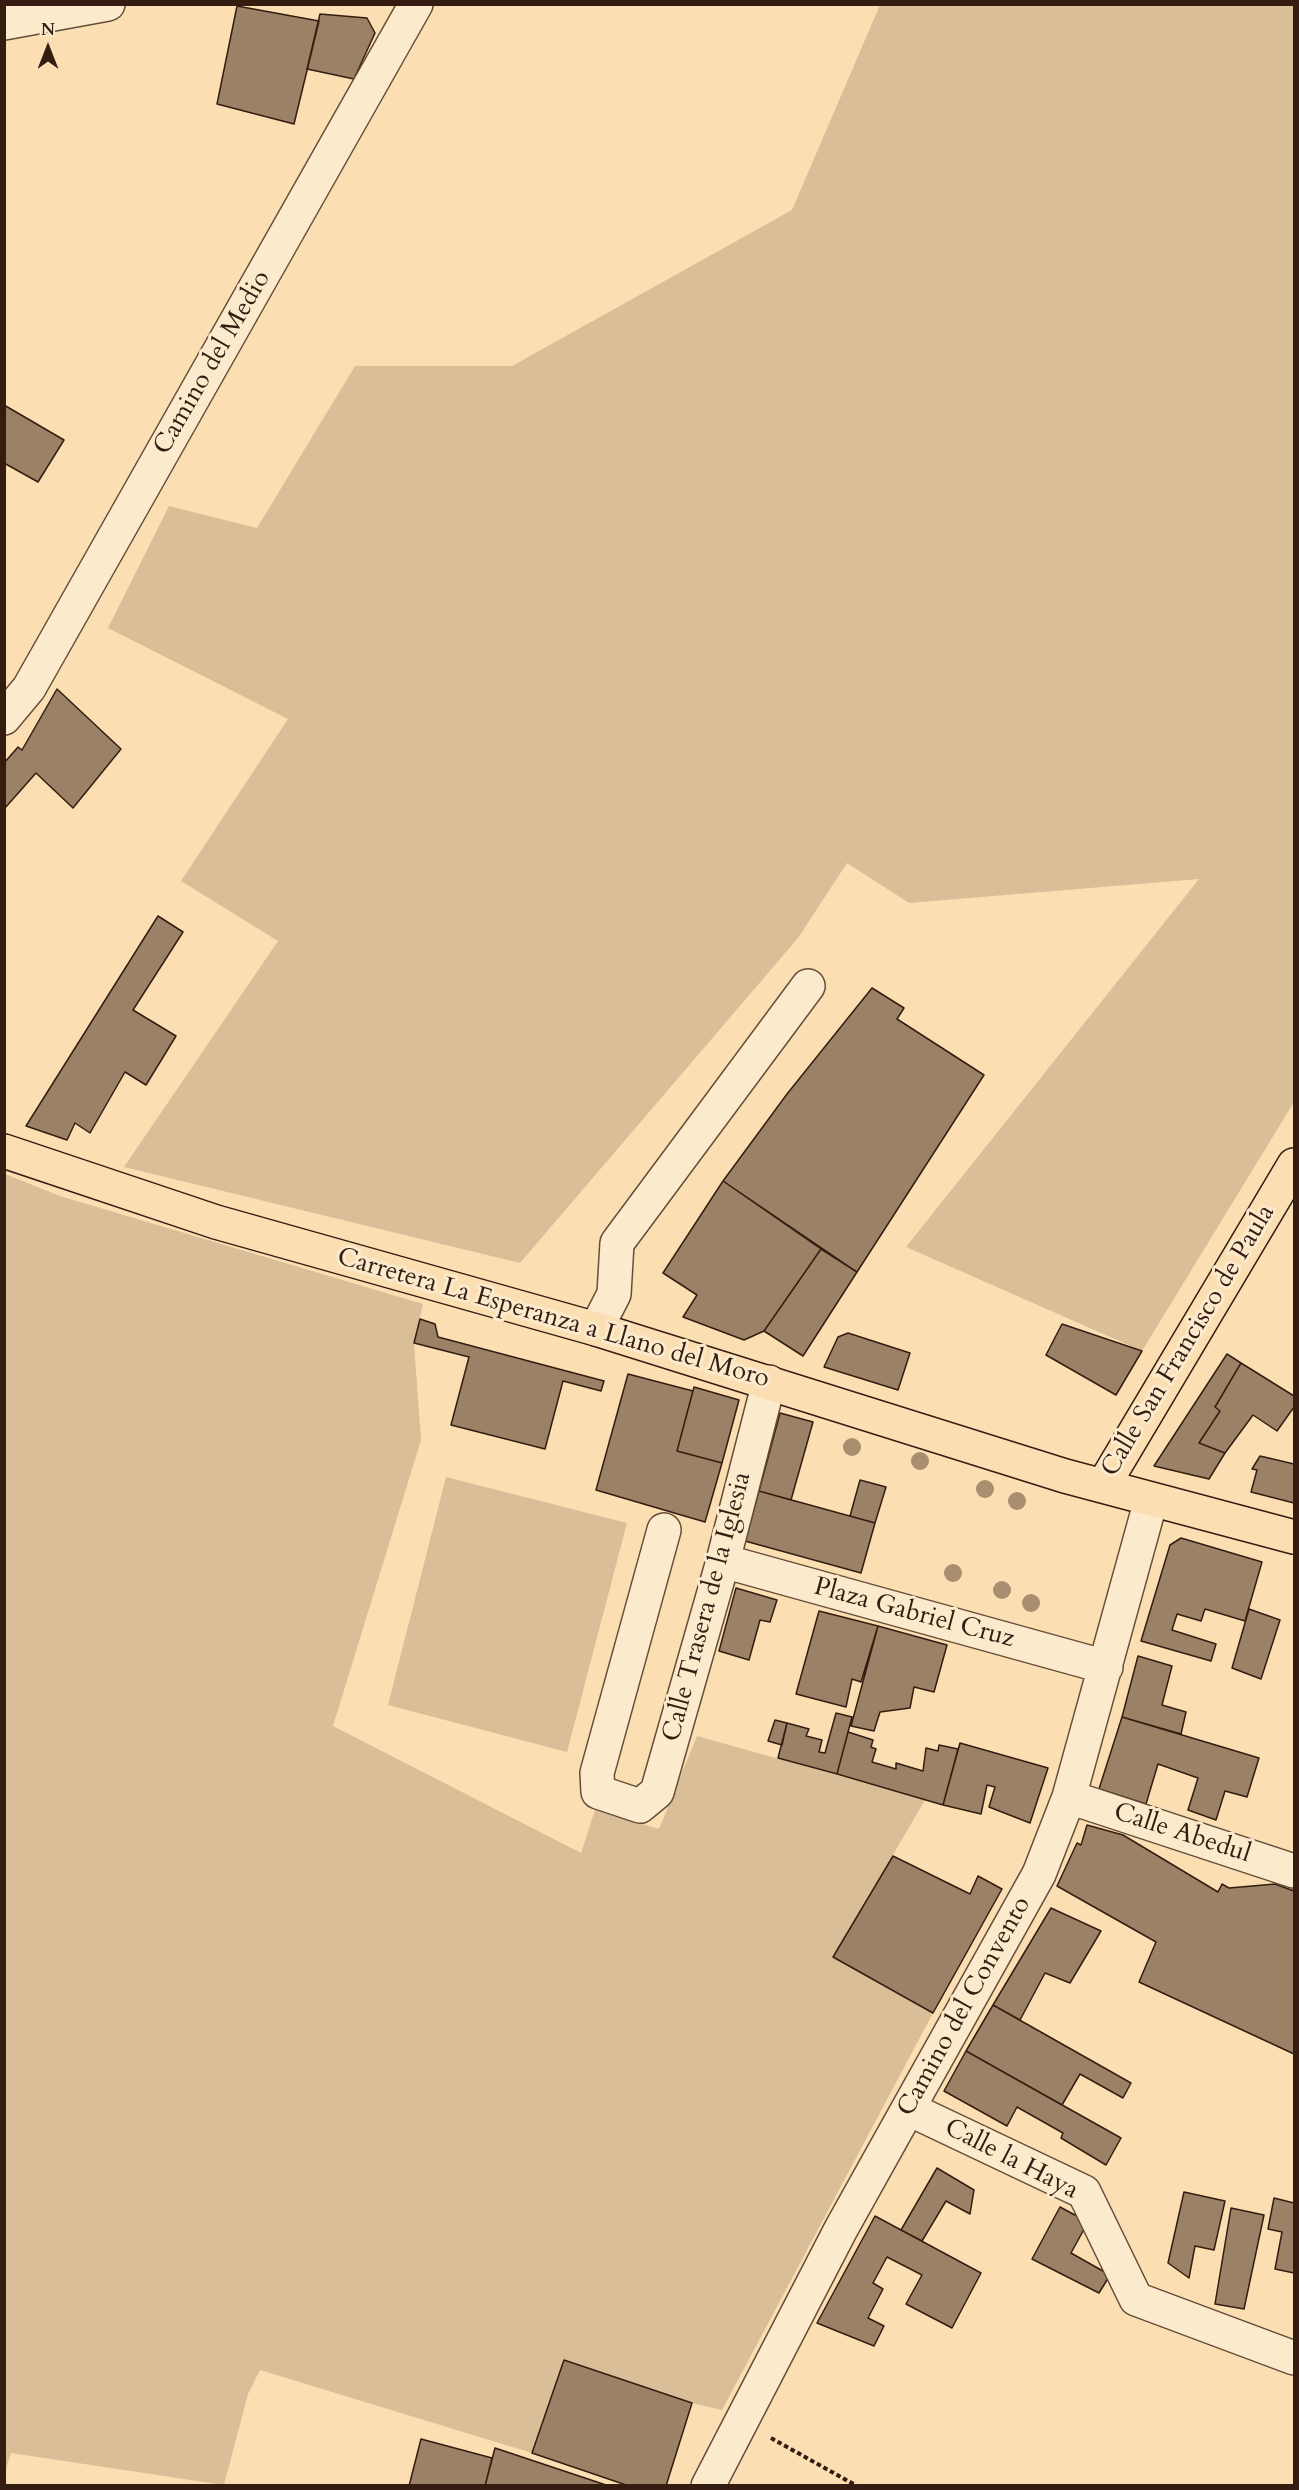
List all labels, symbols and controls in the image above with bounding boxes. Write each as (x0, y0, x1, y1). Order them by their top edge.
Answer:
north arrow (18, 18, 78, 78)
text: N (41, 19, 55, 41)
street label: Camino del Medio (148, 266, 278, 460)
street label: Calle San Francisco de Paula (1095, 1199, 1283, 1483)
street label: Carretera La Esperanza a Llano del Moro (333, 1242, 773, 1396)
street label: Calle Trasera de la Iglesia (657, 1469, 759, 1745)
street label: Plaza Gabriel Cruz (810, 1572, 1018, 1656)
street label: Calle Abedul (1110, 1797, 1254, 1871)
street label: Camino del Convento (892, 1892, 1038, 2122)
street label: Calle la Haya (939, 2113, 1083, 2207)

